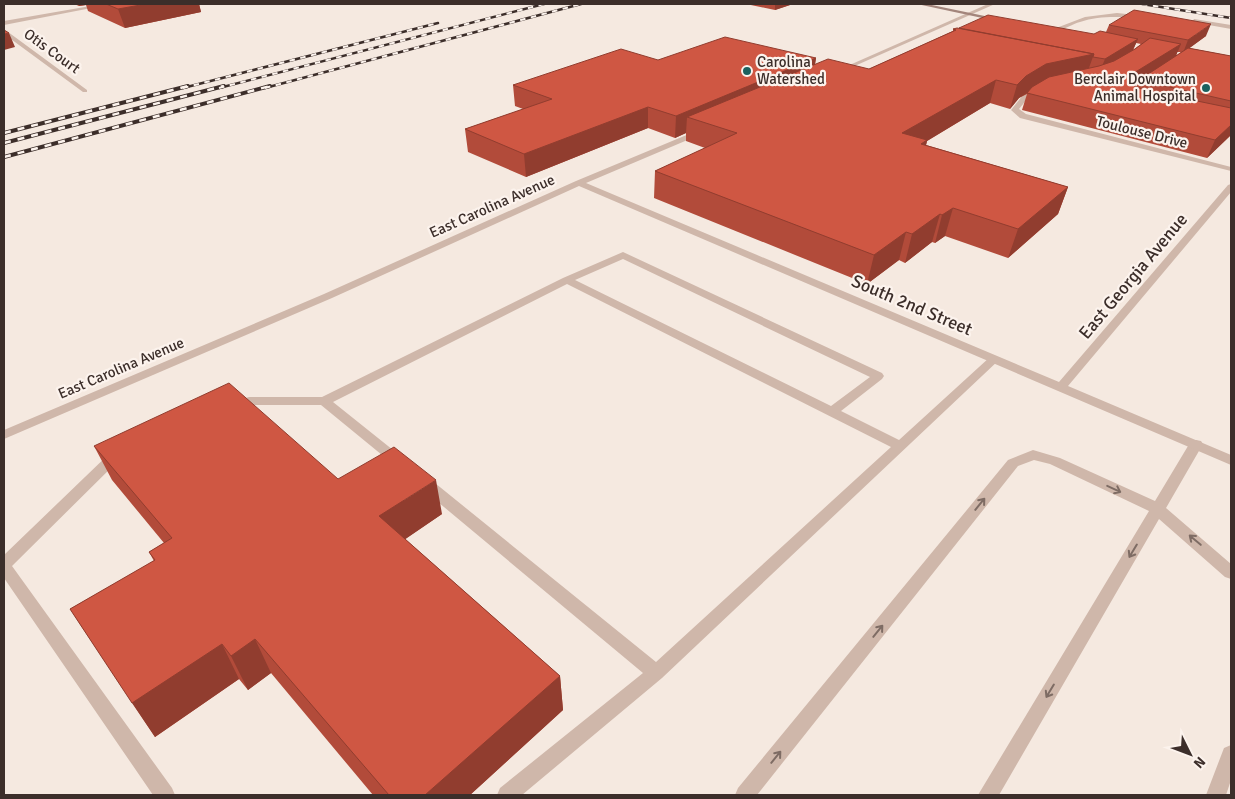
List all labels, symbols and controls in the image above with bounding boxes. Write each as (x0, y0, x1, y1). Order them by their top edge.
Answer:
street label: Otis Court (20, 25, 84, 77)
place label: Carolina Watershed (757, 53, 825, 88)
marker: Carolina Watershed (741, 65, 753, 77)
place label: Berclair Downtown Animal Hospital (1074, 70, 1196, 105)
marker: Berclair Downtown Animal Hospital (1200, 82, 1212, 94)
street label: Toulouse Drive (1095, 112, 1189, 152)
street label: East Carolina Avenue (427, 170, 557, 242)
street label: East Georgia Avenue (1074, 209, 1192, 343)
street label: South 2nd Street (848, 270, 976, 340)
street label: East Carolina Avenue (55, 333, 187, 403)
one-way arrow (1106, 484, 1121, 494)
one-way arrow (974, 498, 985, 511)
one-way arrow (1189, 535, 1202, 546)
one-way arrow (1128, 543, 1138, 557)
one-way arrow (872, 625, 883, 638)
one-way arrow (1045, 683, 1055, 697)
north arrow (1165, 729, 1215, 779)
one-way arrow (770, 751, 781, 764)
text: N (1190, 753, 1209, 772)

